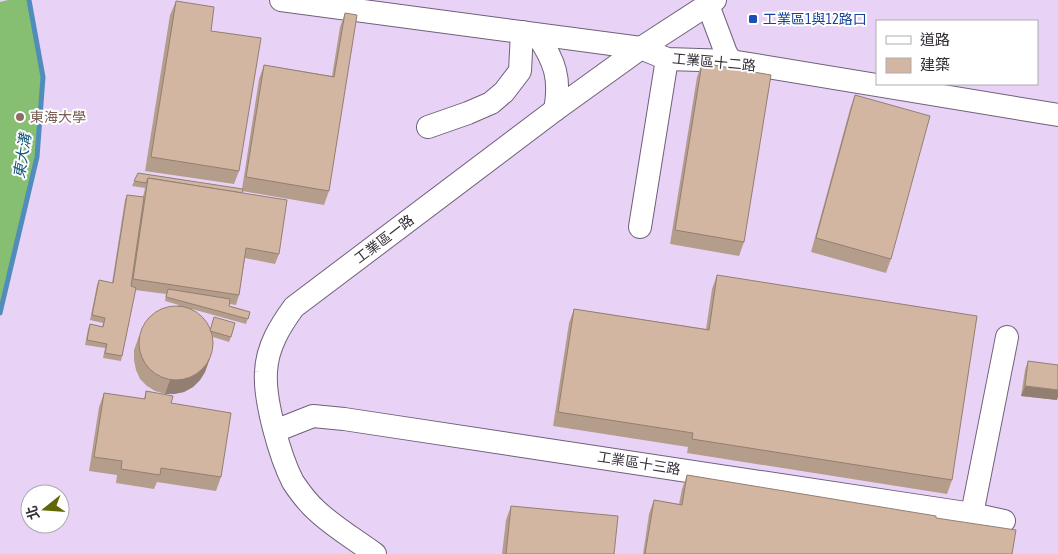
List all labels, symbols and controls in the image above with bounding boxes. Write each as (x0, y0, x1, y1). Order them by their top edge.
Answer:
place label: 工業區1與12路口 (763, 11, 867, 27)
marker: 工業區1與12路口 (747, 13, 759, 25)
legend (876, 20, 1038, 85)
text: 道路 (920, 31, 950, 48)
street label: 工業區十二路 (671, 50, 757, 74)
text: 建築 (920, 56, 950, 73)
place label: 東海大學 (30, 109, 86, 125)
marker: 東海大學 (14, 111, 26, 123)
water label: 東大溝 (10, 130, 34, 180)
street label: 工業區一路 (351, 212, 417, 266)
street label: 工業區十三路 (596, 449, 682, 477)
north arrow (20, 484, 70, 534)
text: 北 (23, 504, 42, 522)

